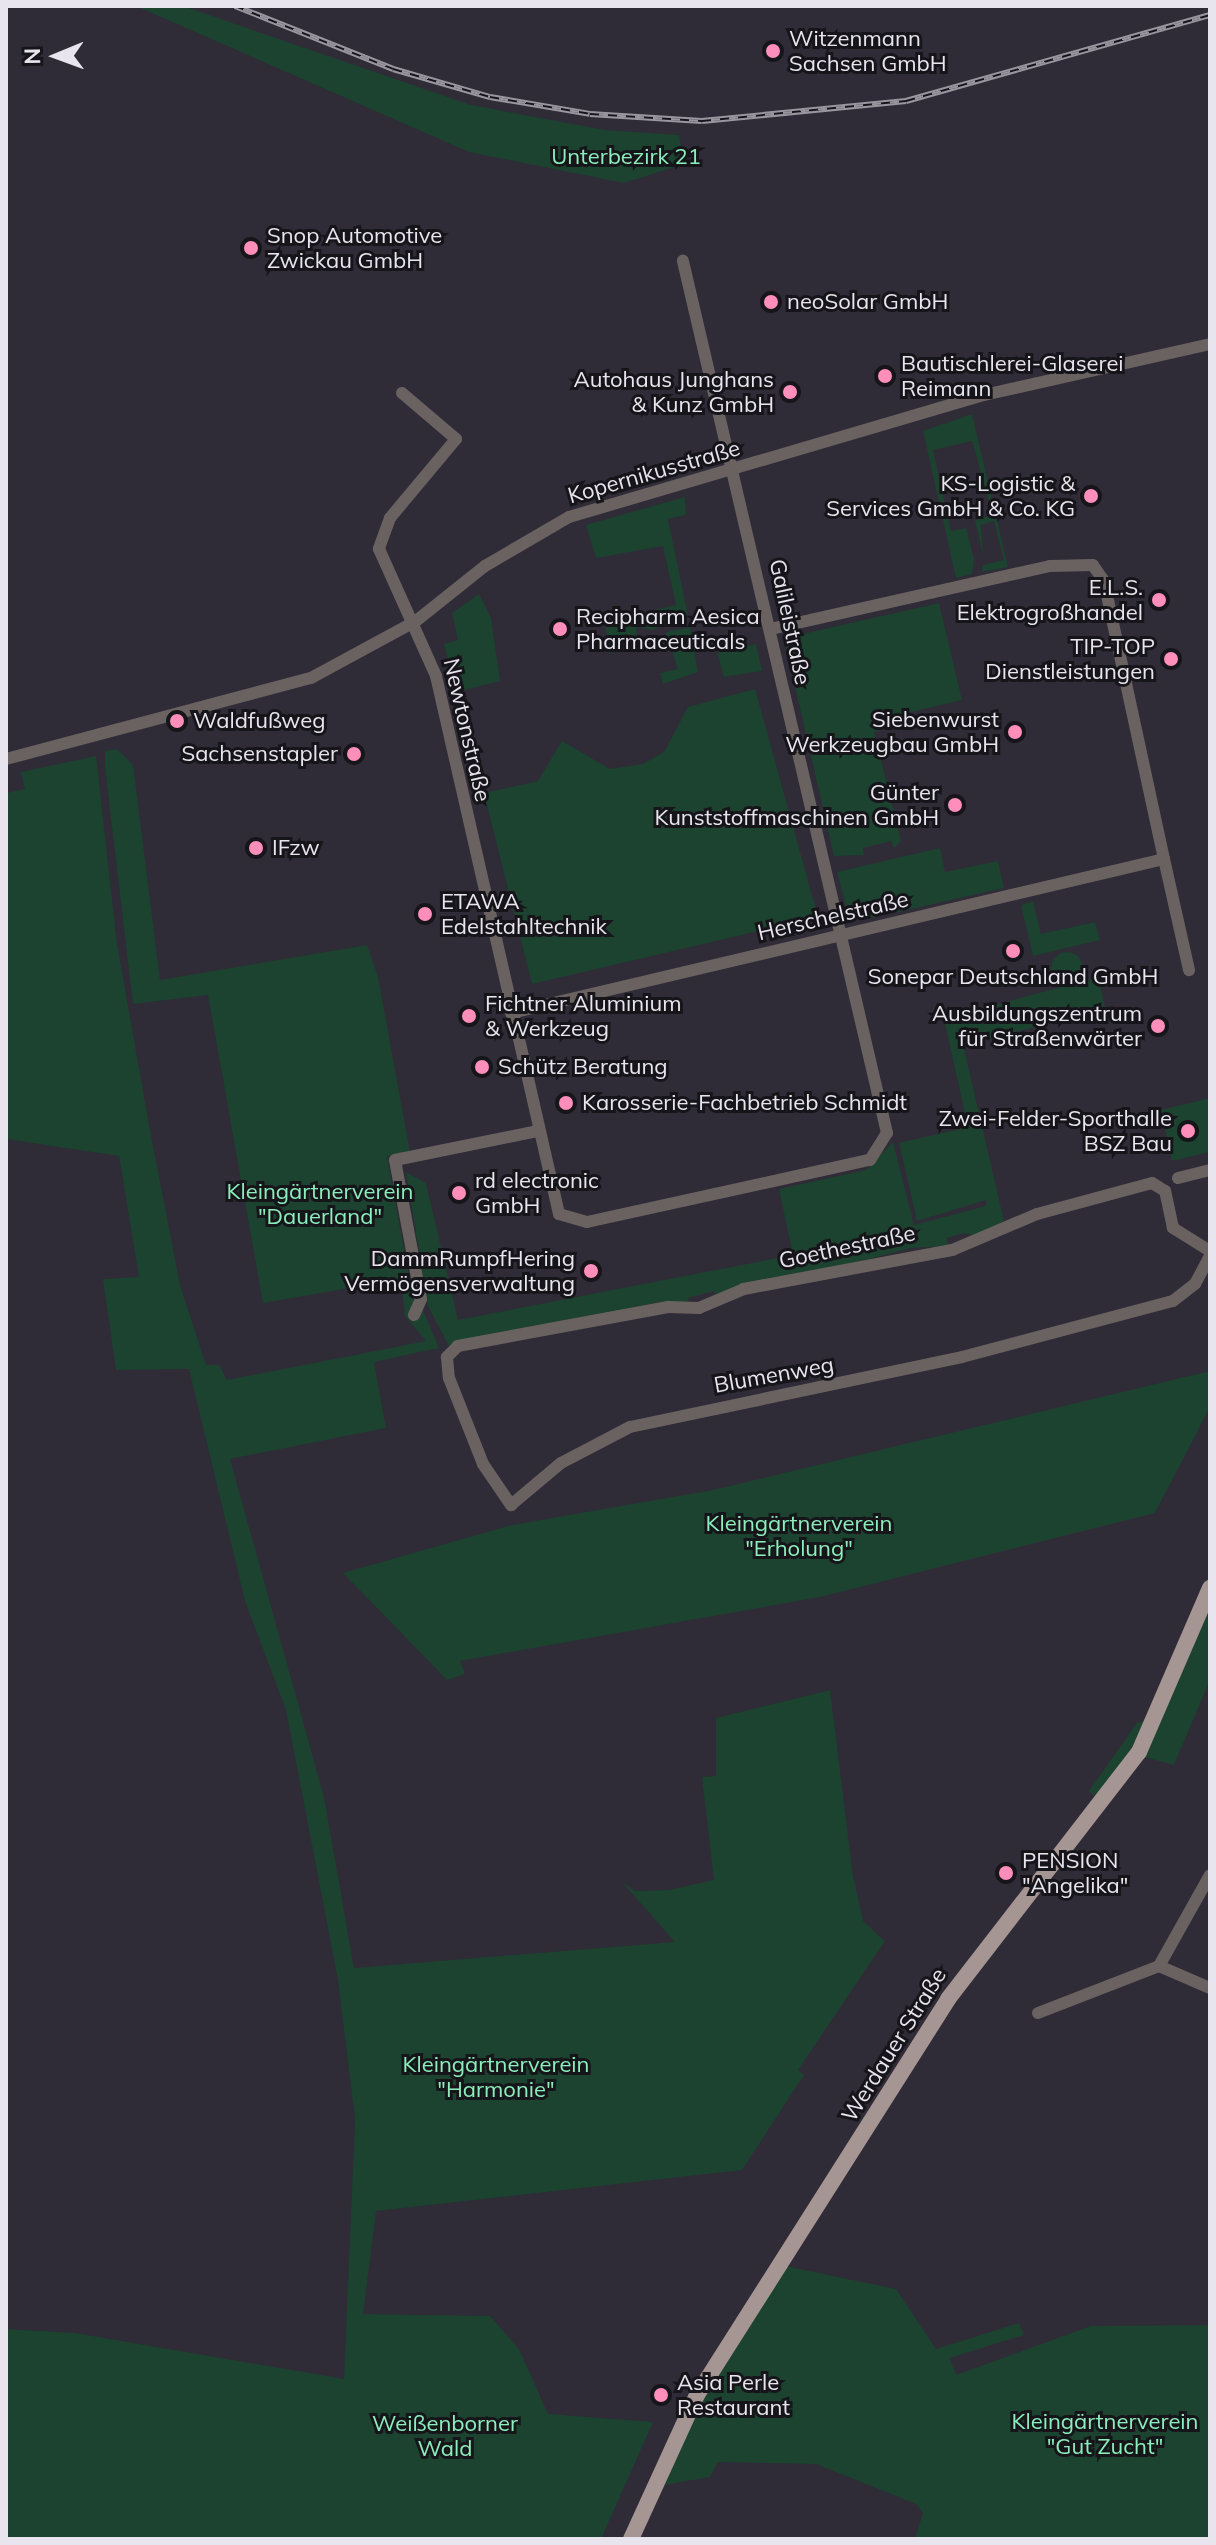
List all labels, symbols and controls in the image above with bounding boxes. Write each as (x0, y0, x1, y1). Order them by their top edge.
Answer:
north arrow (16, 16, 96, 96)
place label: Witzenmann Sachsen GmbH (789, 25, 947, 76)
marker: Witzenmann Sachsen GmbH (764, 42, 782, 60)
text: N (18, 48, 46, 65)
park label: Unterbezirk 21 (551, 144, 701, 170)
place label: Snop Automotive Zwickau GmbH (267, 222, 442, 274)
marker: Snop Automotive Zwickau GmbH (242, 239, 260, 257)
place label: neoSolar GmbH (787, 289, 948, 315)
marker: neoSolar GmbH (762, 293, 780, 311)
place label: Bautischlerei-Glaserei Reimann (901, 350, 1124, 402)
place label: Autohaus Junghans & Kunz GmbH (574, 366, 774, 418)
marker: Bautischlerei-Glaserei Reimann (876, 367, 894, 385)
marker: Autohaus Junghans & Kunz GmbH (781, 383, 799, 401)
street label: Kopernikusstraße (565, 435, 743, 509)
place label: KS-Logistic & Services GmbH & Co. KG (826, 470, 1075, 522)
marker: KS-Logistic & Services GmbH & Co. KG (1082, 487, 1100, 505)
street label: Galileistraße (764, 557, 816, 687)
place label: E.L.S. Elektrogroßhandel (957, 574, 1143, 626)
marker: E.L.S. Elektrogroßhandel (1150, 591, 1168, 609)
place label: Recipharm Aesica Pharmaceuticals (576, 603, 760, 654)
marker: Recipharm Aesica Pharmaceuticals (551, 620, 569, 638)
place label: TIP-TOP Dienstleistungen (985, 633, 1155, 684)
marker: TIP-TOP Dienstleistungen (1162, 650, 1180, 668)
street label: Newtonstraße (438, 656, 496, 804)
place label: Siebenwurst Werkzeugbau GmbH (785, 706, 999, 758)
place label: Waldfußweg (193, 708, 326, 734)
marker: Waldfußweg (168, 712, 186, 730)
marker: Siebenwurst Werkzeugbau GmbH (1006, 723, 1024, 741)
place label: Sachsenstapler (181, 741, 338, 767)
marker: Sachsenstapler (345, 745, 363, 763)
place label: Günter Kunststoffmaschinen GmbH (654, 779, 939, 830)
marker: Günter Kunststoffmaschinen GmbH (946, 796, 964, 814)
place label: IFzw (272, 835, 320, 861)
marker: IFzw (247, 839, 265, 857)
street label: Herschelstraße (755, 886, 911, 946)
place label: ETAWA Edelstahltechnik (441, 888, 607, 940)
marker: ETAWA Edelstahltechnik (416, 905, 434, 923)
marker: Sonepar Deutschland GmbH (1004, 942, 1022, 960)
place label: Sonepar Deutschland GmbH (868, 964, 1158, 990)
place label: Fichtner Aluminium & Werkzeug (485, 990, 681, 1042)
place label: Ausbildungszentrum für Straßenwärter (932, 1000, 1142, 1052)
marker: Fichtner Aluminium & Werkzeug (460, 1007, 478, 1025)
marker: Ausbildungszentrum für Straßenwärter (1149, 1017, 1167, 1035)
place label: Schütz Beratung (498, 1054, 668, 1080)
marker: Schütz Beratung (473, 1058, 491, 1076)
place label: Karosserie-Fachbetrieb Schmidt (582, 1090, 907, 1116)
marker: Karosserie-Fachbetrieb Schmidt (557, 1094, 575, 1112)
place label: Zwei-Felder-Sporthalle BSZ Bau (939, 1105, 1172, 1156)
marker: Zwei-Felder-Sporthalle BSZ Bau (1179, 1122, 1197, 1140)
place label: rd electronic GmbH (475, 1167, 599, 1218)
park label: Kleingärtnerverein "Dauerland" (227, 1178, 413, 1230)
marker: rd electronic GmbH (450, 1184, 468, 1202)
street label: Goethestraße (776, 1220, 918, 1274)
place label: DammRumpfHering Vermögensverwaltung (344, 1245, 575, 1296)
marker: DammRumpfHering Vermögensverwaltung (582, 1262, 600, 1280)
street label: Blumenweg (712, 1351, 836, 1399)
park label: Kleingärtnerverein "Erholung" (706, 1510, 892, 1562)
place label: PENSION "Angelika" (1022, 1847, 1128, 1898)
marker: PENSION "Angelika" (997, 1864, 1015, 1882)
street label: Werdauer Straße (836, 1963, 952, 2127)
park label: Kleingärtnerverein "Harmonie" (403, 2051, 589, 2102)
place label: Asia Perle Restaurant (677, 2369, 790, 2420)
marker: Asia Perle Restaurant (652, 2386, 670, 2404)
park label: Kleingärtnerverein "Gut Zucht" (1012, 2408, 1198, 2460)
park label: Weißenborner Wald (372, 2410, 518, 2462)

